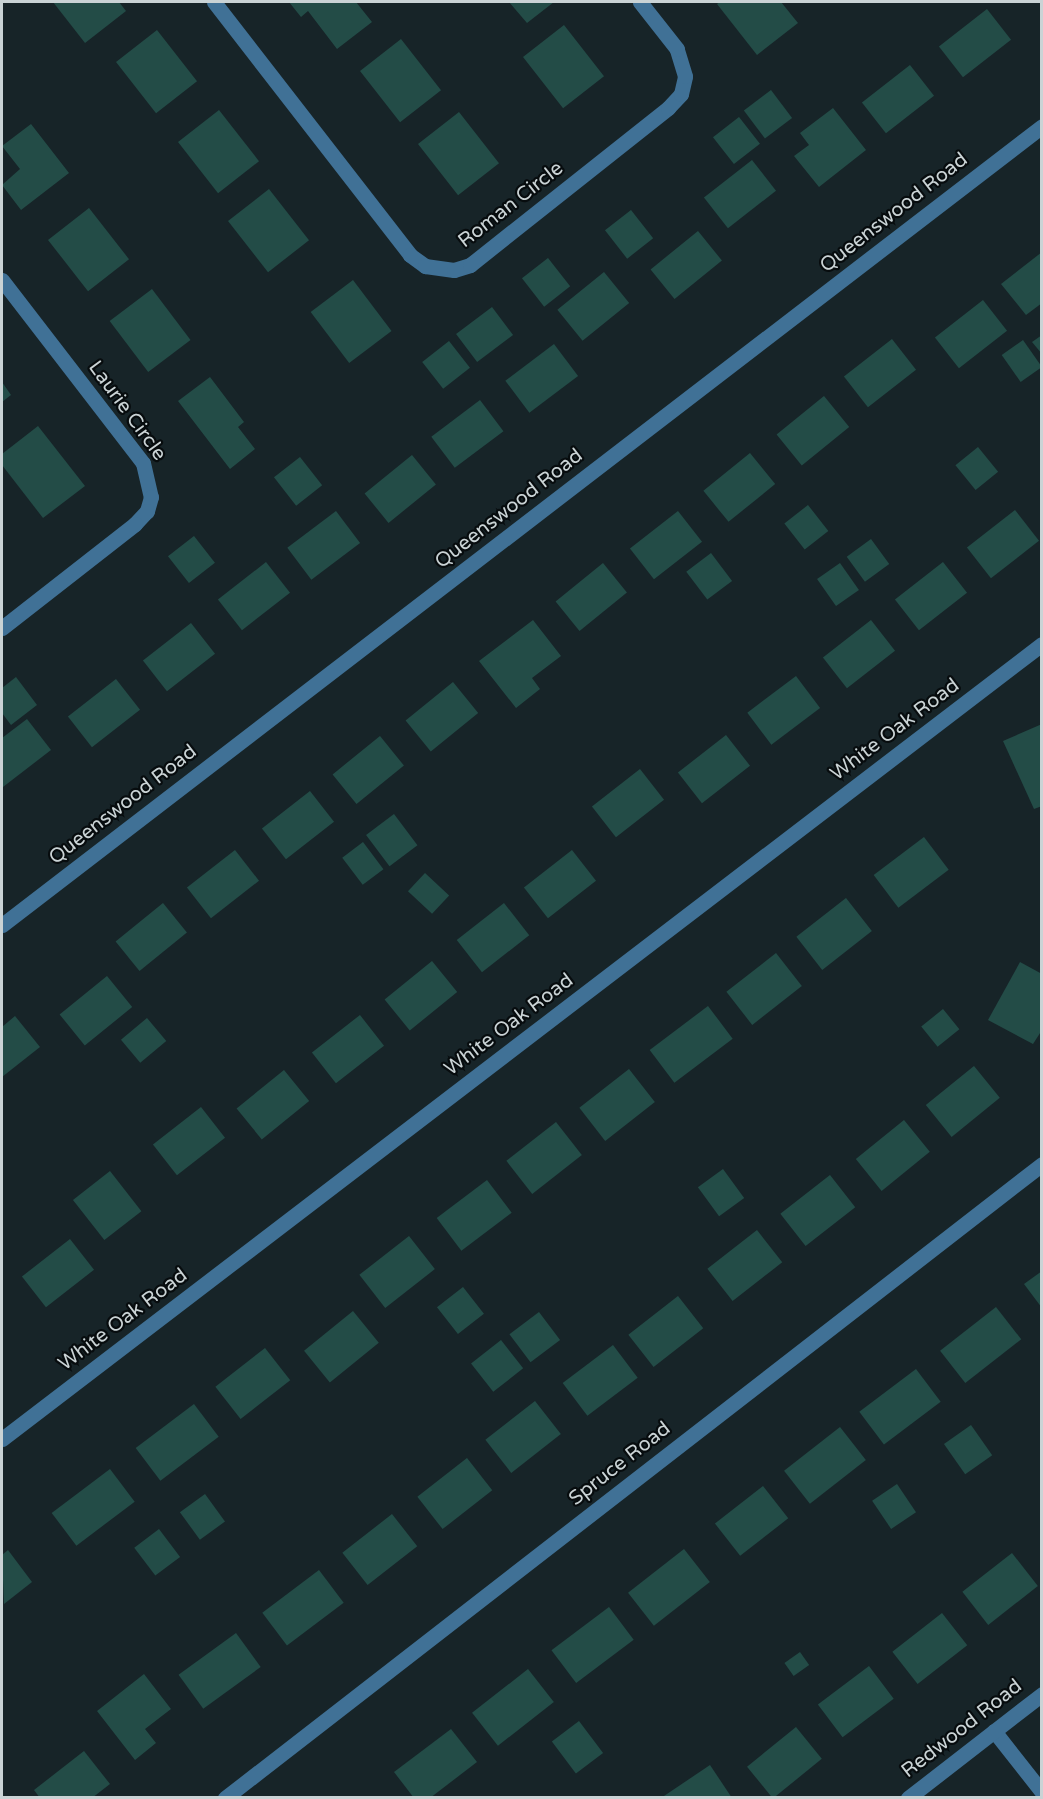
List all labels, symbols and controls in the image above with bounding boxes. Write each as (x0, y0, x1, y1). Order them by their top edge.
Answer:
street label: Queenswood Road (815, 148, 973, 278)
street label: Roman Circle (454, 157, 568, 253)
street label: Laurie Circle (83, 357, 171, 465)
street label: Queenswood Road (430, 444, 588, 574)
street label: White Oak Road (826, 674, 964, 786)
street label: Queenswood Road (44, 740, 202, 870)
street label: White Oak Road (440, 969, 578, 1081)
street label: White Oak Road (54, 1264, 192, 1376)
street label: Spruce Road (565, 1417, 675, 1511)
street label: Redwood Road (897, 1675, 1027, 1783)

